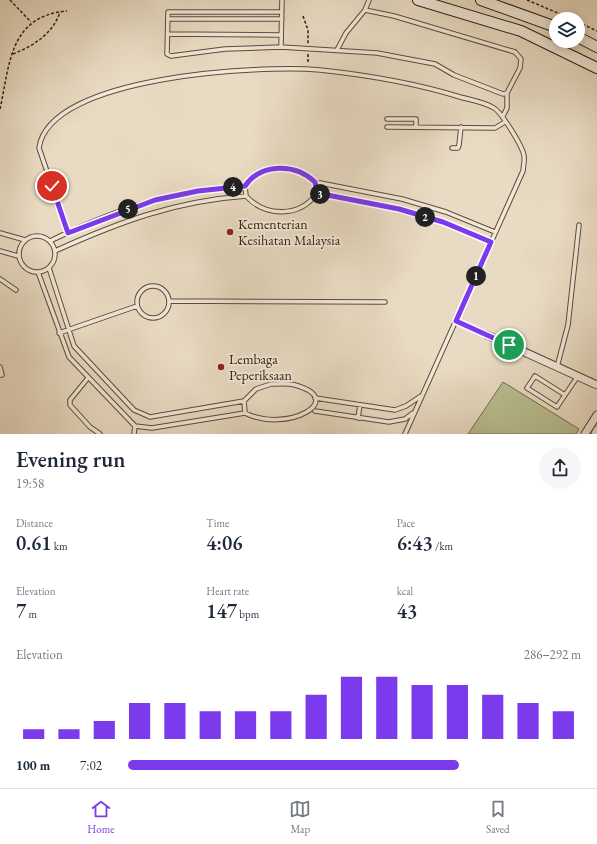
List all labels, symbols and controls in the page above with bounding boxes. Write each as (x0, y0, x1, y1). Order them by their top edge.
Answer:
map controls (549, 12, 585, 48)
button: layers (549, 12, 585, 48)
pin (35, 169, 69, 203)
icon: check (41, 175, 63, 197)
pin: 4 (223, 177, 243, 197)
text: 4 (230, 180, 236, 194)
pin: 3 (310, 184, 330, 204)
text: 3 (317, 187, 323, 201)
pin: 5 (118, 199, 138, 219)
text: 5 (125, 202, 131, 216)
pin: 2 (415, 207, 435, 227)
text: 2 (422, 210, 428, 224)
place label: Kementerian Kesihatan Malaysia (238, 215, 341, 249)
marker: Kementerian Kesihatan Malaysia (225, 227, 235, 237)
pin: 1 (466, 266, 486, 286)
text: 1 (473, 269, 479, 283)
pin (492, 328, 526, 362)
icon: arrive (498, 334, 520, 356)
place label: Lembaga Peperiksaan (229, 350, 293, 384)
marker: Lembaga Peperiksaan (216, 362, 226, 372)
text: Evening run (16, 445, 125, 474)
button: share (539, 447, 581, 489)
text: 19:58 (16, 475, 44, 492)
text: Distance (16, 516, 53, 530)
text: Time (206, 516, 229, 530)
text: Pace (397, 516, 415, 530)
text: 0.61 (16, 530, 52, 556)
text: 4:06 (206, 530, 243, 556)
text: 6:43 (397, 530, 433, 556)
text: km (52, 539, 68, 553)
text: /km (433, 539, 453, 553)
text: Elevation (16, 584, 56, 598)
text: Heart rate (206, 584, 249, 598)
text: kcal (397, 584, 413, 598)
text: 7 (16, 598, 26, 624)
text: 147 (206, 598, 237, 624)
text: 43 (397, 598, 417, 624)
text: m (26, 607, 37, 621)
text: bpm (237, 607, 259, 621)
text: Elevation (16, 646, 63, 663)
text: 286–292 m (524, 646, 581, 663)
text: 100 m (16, 757, 50, 774)
text: 7:02 (80, 757, 102, 774)
tab: Home (87, 798, 115, 836)
tab: Map (289, 798, 311, 836)
tab: Saved (486, 798, 510, 836)

